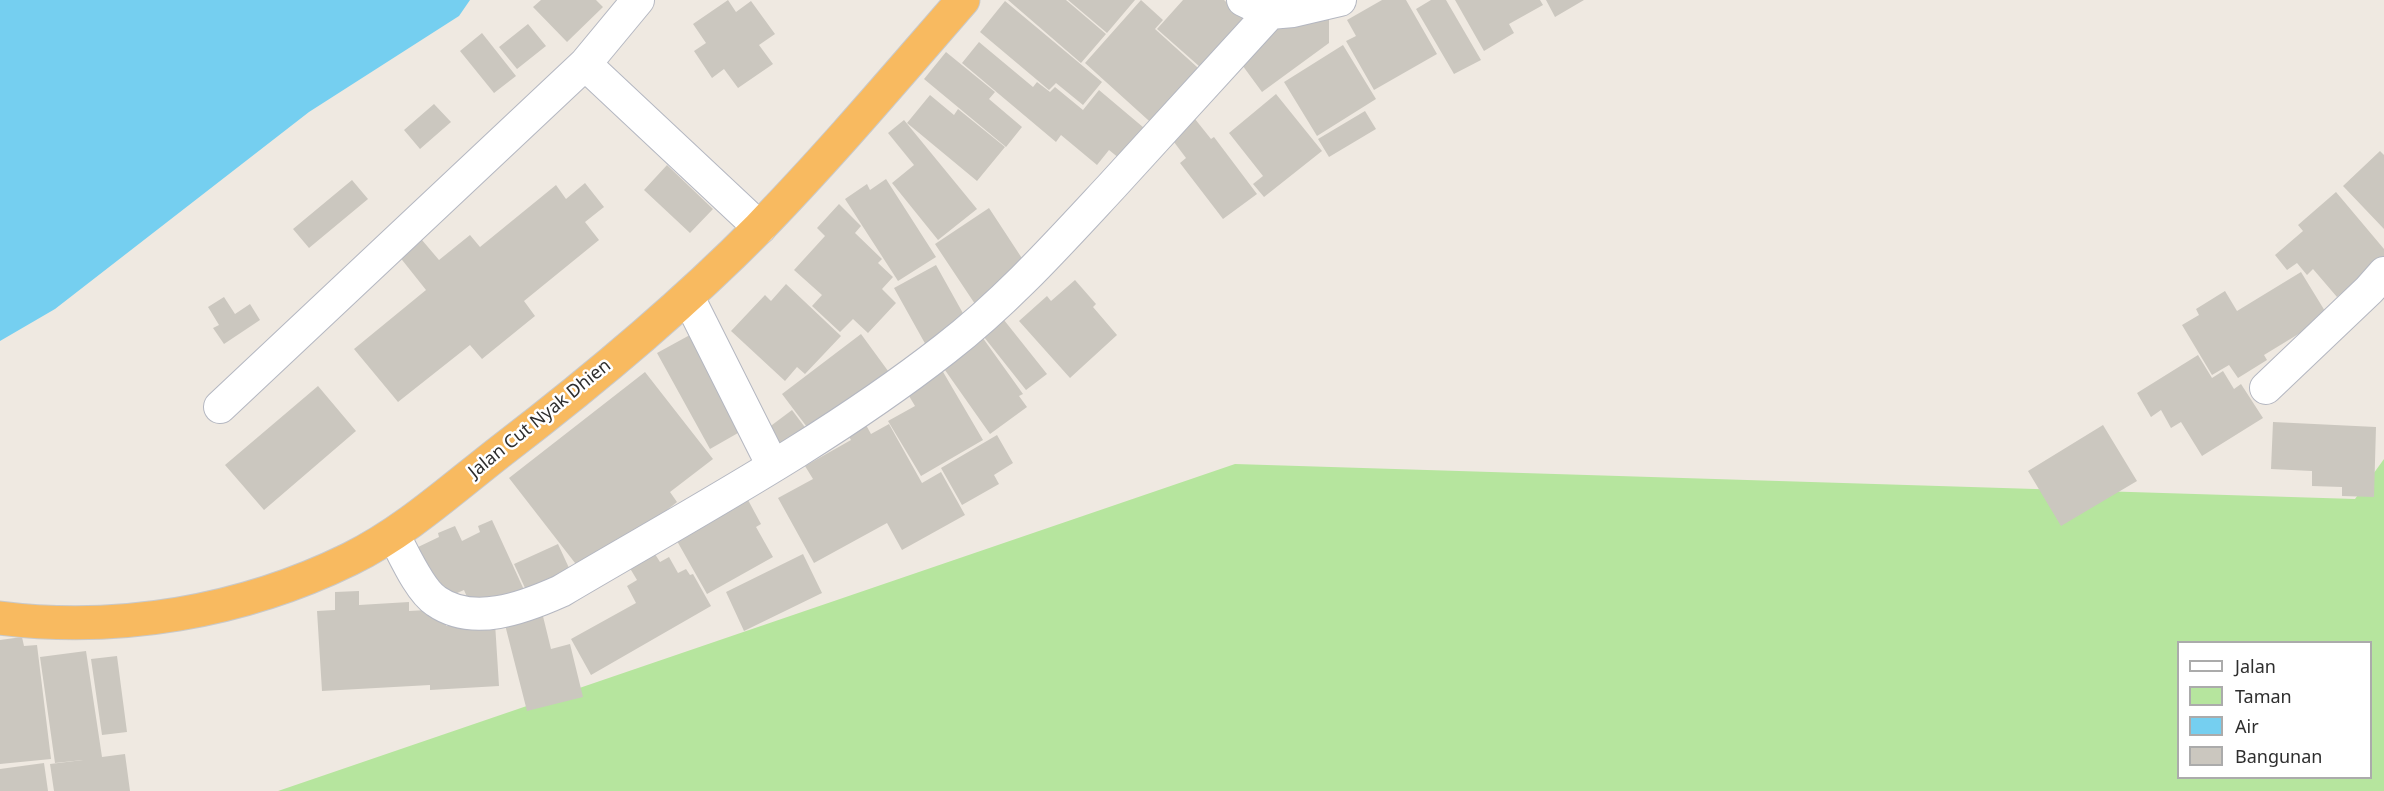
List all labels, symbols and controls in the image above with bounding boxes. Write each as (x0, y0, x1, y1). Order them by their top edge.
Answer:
street label: Jalan Cut Nyak Dhien (465, 355, 615, 483)
legend (2177, 641, 2372, 779)
text: Jalan (2235, 654, 2276, 678)
text: Taman (2235, 684, 2292, 708)
text: Air (2235, 714, 2259, 738)
text: Bangunan (2235, 744, 2322, 768)

